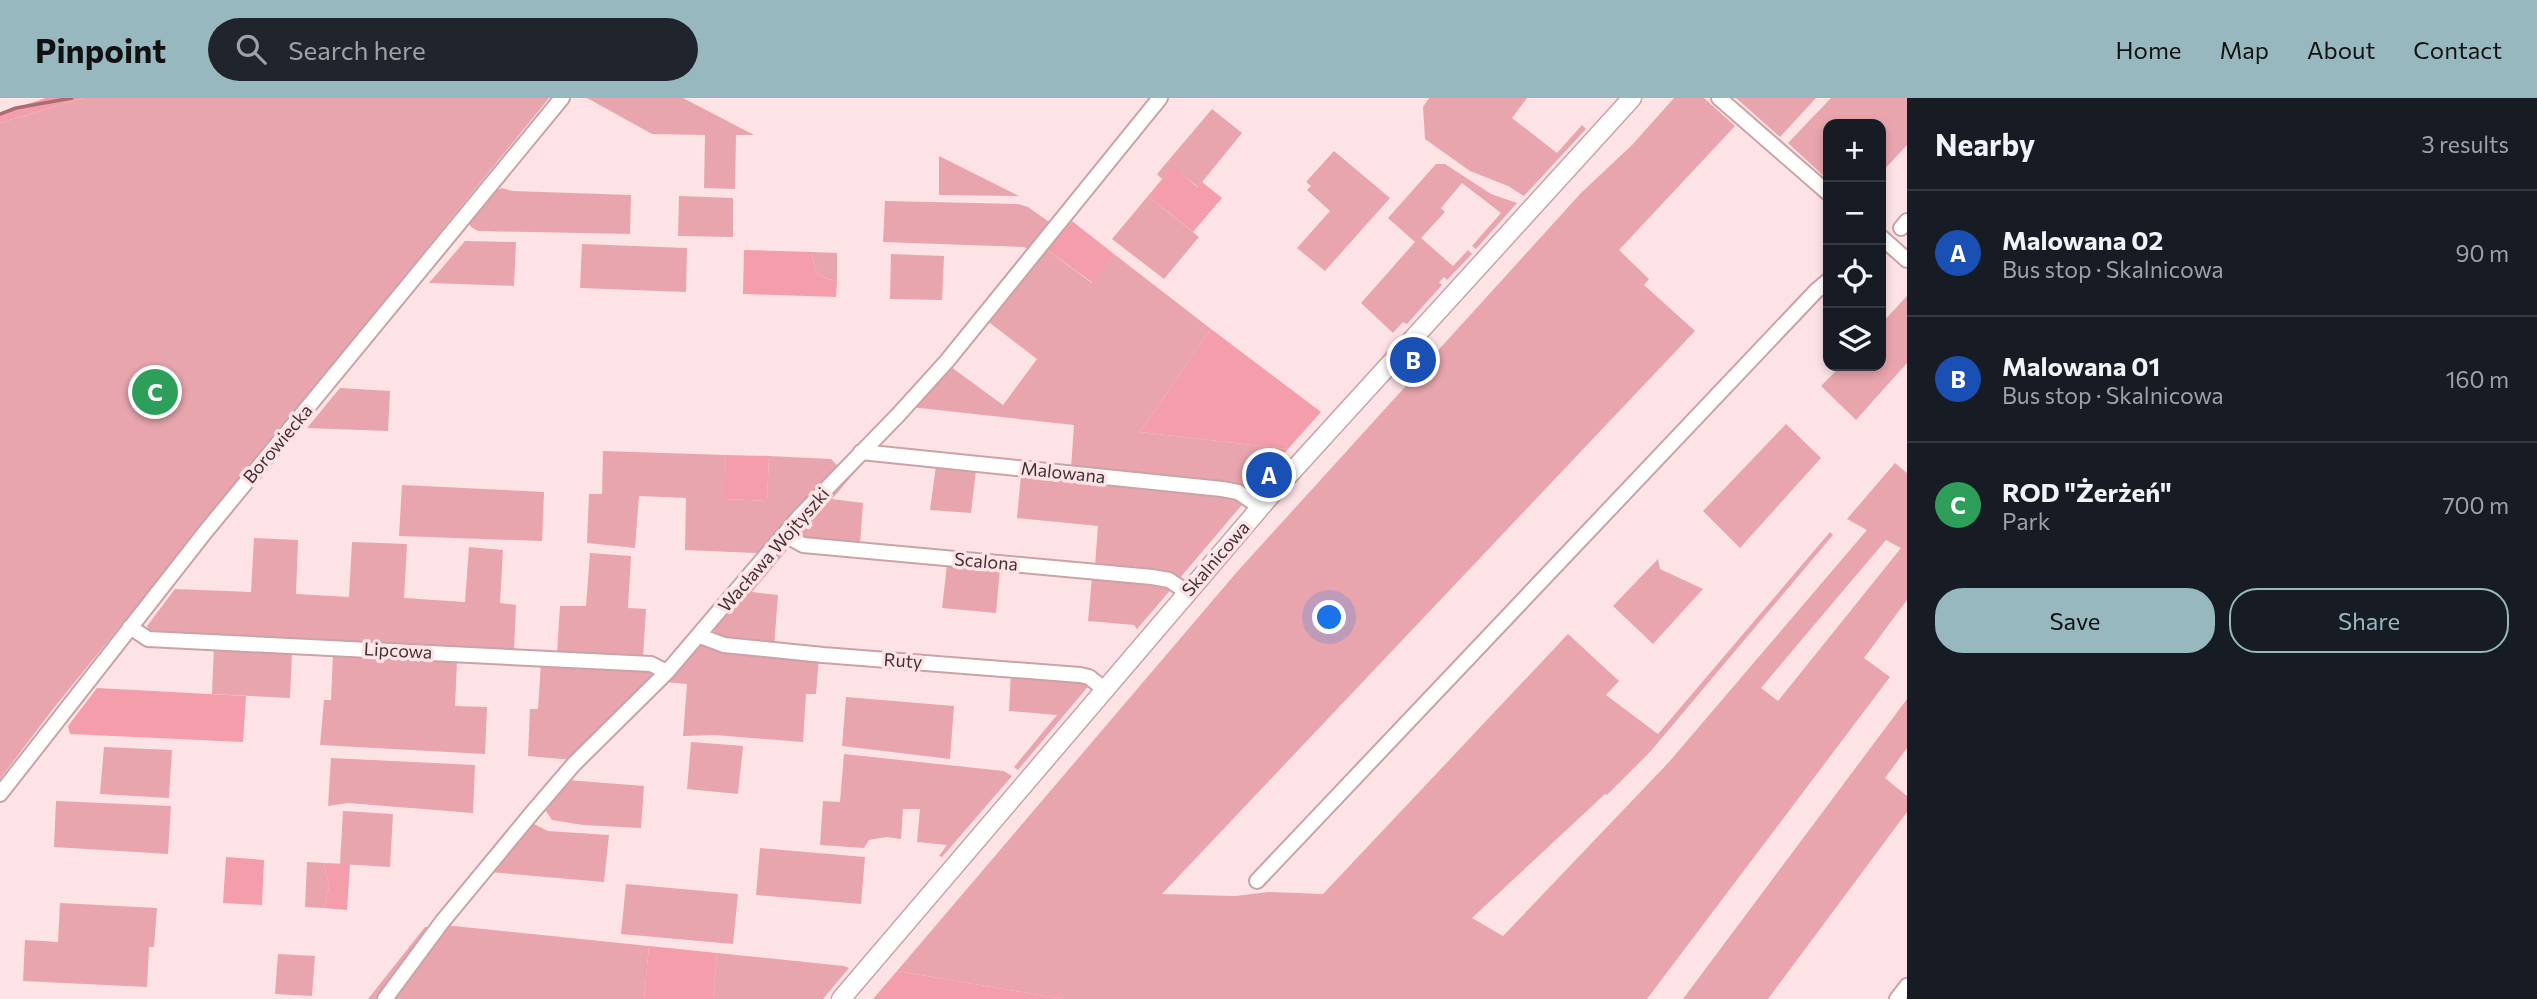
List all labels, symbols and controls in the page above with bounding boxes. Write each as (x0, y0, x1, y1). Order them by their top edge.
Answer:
search box (208, 18, 698, 81)
text: Pinpoint (35, 29, 166, 70)
icon: search (232, 30, 270, 68)
text: Search here (288, 34, 426, 65)
text: Home (2116, 35, 2182, 64)
text: Map (2220, 35, 2269, 64)
text: About (2307, 35, 2375, 64)
text: Contact (2413, 35, 2502, 64)
map controls (1823, 119, 1886, 371)
button: + (1823, 119, 1886, 182)
text: Nearby (1935, 125, 2035, 162)
text: 3 results (2422, 130, 2509, 158)
button: − (1823, 182, 1886, 245)
text: Malowana 02 (2002, 224, 2163, 255)
text: A (1950, 239, 1966, 267)
text: 90 m (2456, 239, 2509, 267)
button: locate (1823, 245, 1886, 308)
text: Bus stop · Skalnicowa (2002, 255, 2224, 283)
button: layers (1823, 308, 1886, 371)
pin: B (1390, 334, 1436, 386)
text: Malowana 01 (2002, 350, 2160, 381)
text: B (1950, 365, 1966, 393)
text: 160 m (2446, 365, 2509, 393)
pin: C (132, 366, 178, 418)
text: Bus stop · Skalnicowa (2002, 381, 2224, 409)
street label: Borowiecka (238, 399, 317, 487)
pin: A (1246, 449, 1292, 501)
street label: Malowana (1020, 457, 1106, 487)
text: ROD "Żerżeń" (2002, 476, 2172, 507)
street label: Wacława Wojtyszki (713, 482, 833, 616)
text: C (1950, 491, 1966, 519)
text: 700 m (2442, 491, 2509, 519)
text: Park (2002, 507, 2050, 535)
street label: Skalnicowa (1177, 516, 1254, 600)
street label: Scalona (953, 547, 1019, 575)
button: Save (1935, 588, 2215, 653)
button: Share (2229, 588, 2509, 653)
your location (1312, 600, 1346, 634)
street label: Lipcowa (363, 637, 433, 663)
street label: Ruty (883, 648, 923, 672)

